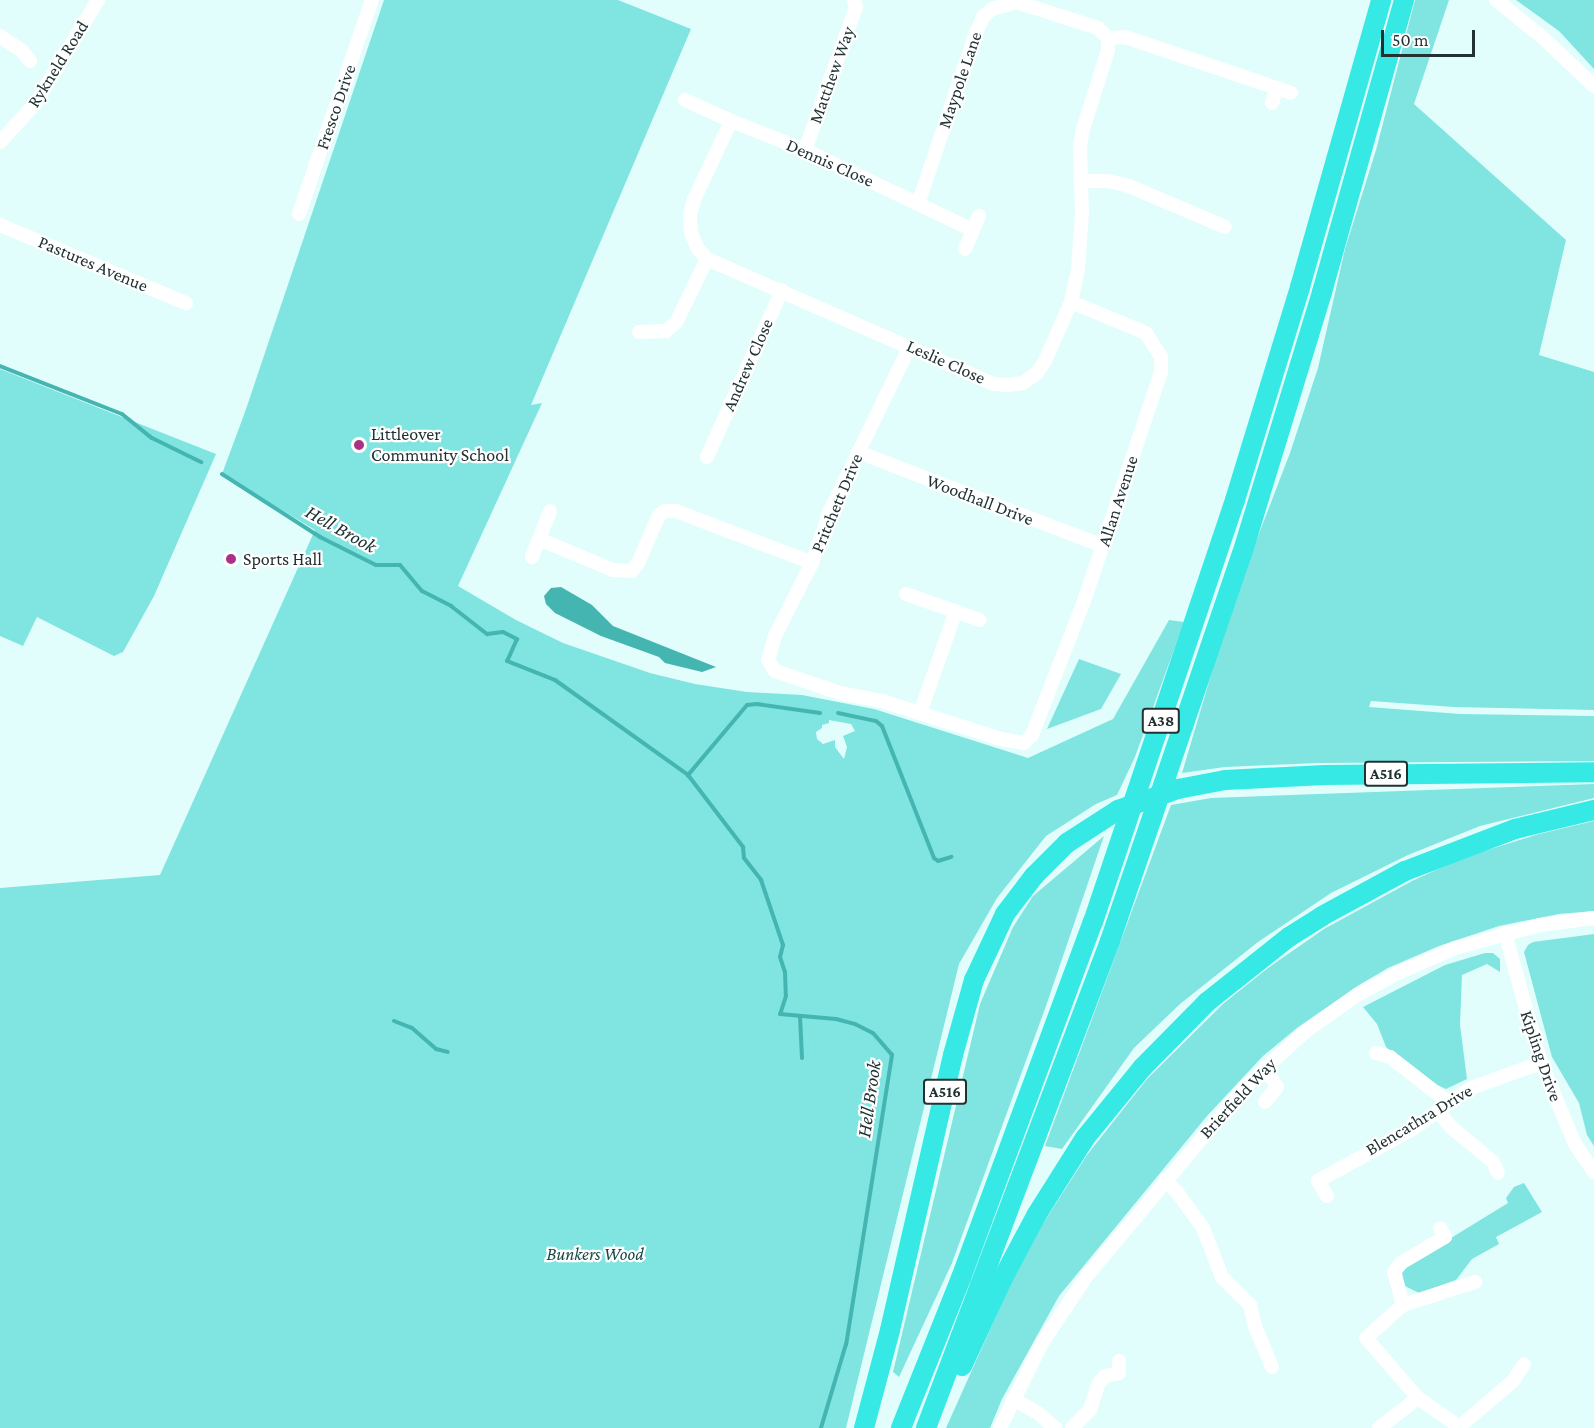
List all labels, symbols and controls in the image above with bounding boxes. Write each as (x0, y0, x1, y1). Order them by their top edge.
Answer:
street label: Rykneld Road (23, 17, 93, 111)
scale bar (1384, 18, 1478, 56)
street label: Matthew Way (804, 24, 860, 126)
street label: Maypole Lane (933, 29, 987, 131)
text: 50 m (1392, 30, 1429, 50)
street label: Fresco Drive (311, 62, 361, 152)
street label: Dennis Close (783, 134, 877, 192)
street label: Pastures Avenue (35, 231, 151, 297)
street label: Andrew Close (718, 315, 778, 415)
street label: Leslie Close (903, 335, 989, 389)
place label: Littleover Community School (371, 424, 509, 466)
marker: Littleover Community School (352, 438, 366, 452)
street label: Pritchett Drive (806, 450, 868, 556)
street label: Allan Avenue (1093, 453, 1143, 549)
street label: Woodhall Drive (923, 470, 1037, 530)
water label: Hell Brook (301, 500, 381, 558)
place label: Sports Hall (243, 548, 322, 570)
marker: Sports Hall (224, 552, 238, 566)
road number: A38 (1142, 708, 1180, 734)
road number: A516 (1364, 761, 1408, 787)
street label: Kipling Drive (1515, 1008, 1567, 1104)
street label: Brierfield Way (1195, 1053, 1281, 1143)
water label: Hell Brook (852, 1059, 886, 1139)
road number: A516 (922, 1079, 968, 1105)
street label: Blencathra Drive (1362, 1080, 1476, 1160)
park label: Bunkers Wood (546, 1243, 644, 1265)

